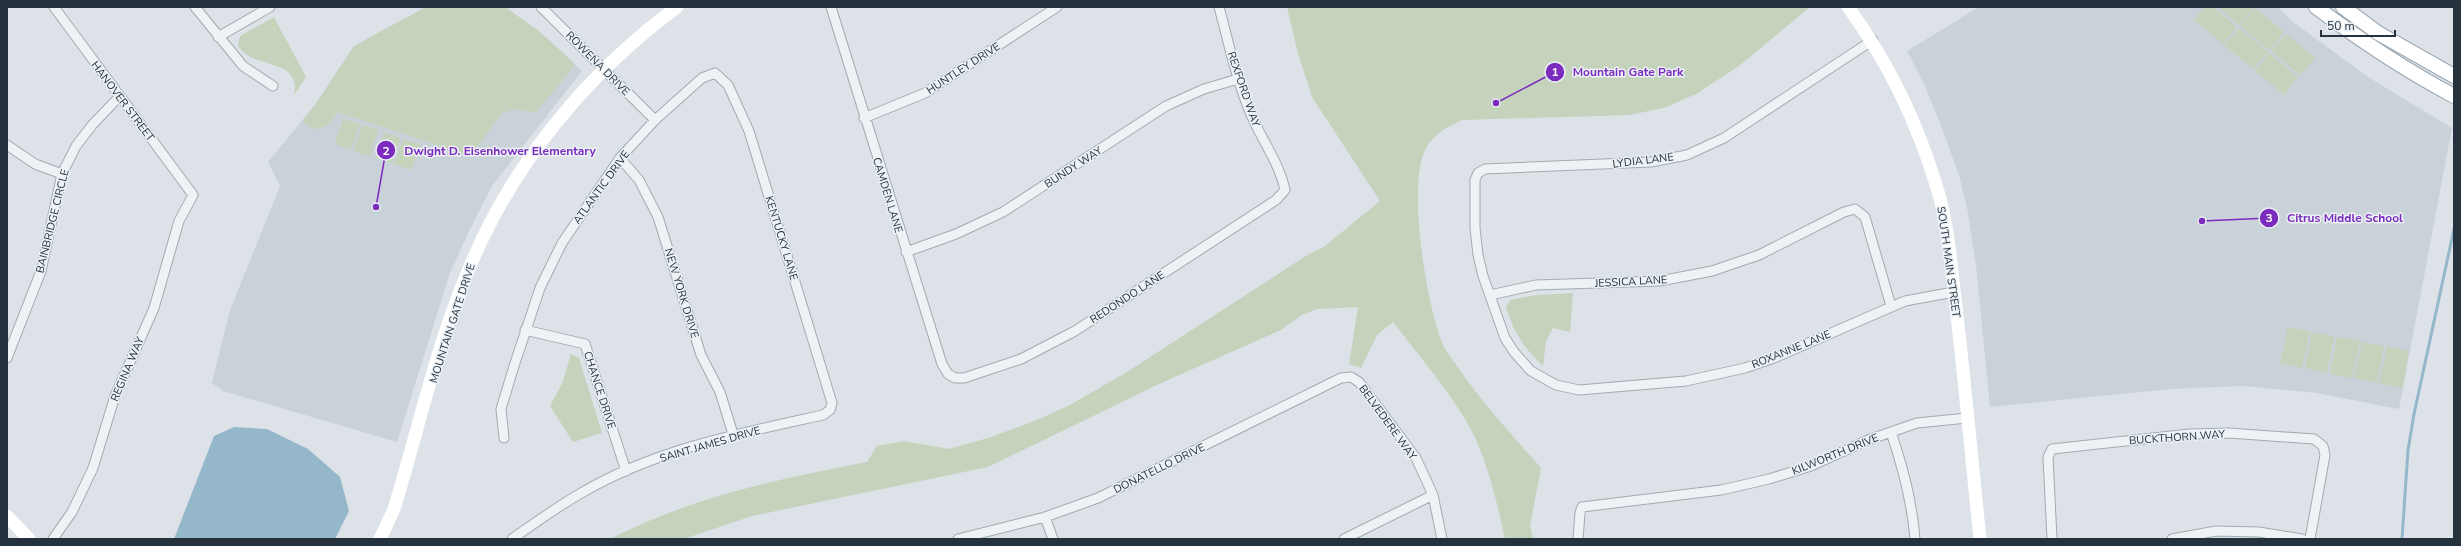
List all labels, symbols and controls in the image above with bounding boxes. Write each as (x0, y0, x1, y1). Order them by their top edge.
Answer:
scale bar (2321, 12, 2395, 38)
text: 50 m (2327, 18, 2355, 34)
street label: ROWENA DRIVE (562, 28, 633, 99)
street label: HUNTLEY DRIVE (923, 39, 1003, 98)
street label: REXFORD WAY (1224, 49, 1264, 129)
street label: HANOVER STREET (87, 58, 158, 145)
callout: Mountain Gate Park (1545, 60, 1692, 84)
text: 1 (1551, 64, 1559, 80)
text: Mountain Gate Park (1573, 64, 1684, 80)
callout: Dwight D. Eisenhower Elementary (376, 138, 604, 162)
text: 2 (382, 143, 390, 159)
text: Dwight D. Eisenhower Elementary (404, 143, 596, 159)
street label: BUNDY WAY (1042, 143, 1105, 192)
street label: ATLANTIC DRIVE (570, 147, 633, 227)
street label: LYDIA LANE (1612, 149, 1675, 172)
street label: CAMDEN LANE (869, 155, 906, 235)
street label: BAINBRIDGE CIRCLE (32, 168, 73, 275)
street label: KENTUCKY LANE (762, 194, 802, 282)
street label: SOUTH MAIN STREET (1933, 206, 1964, 319)
callout: Citrus Middle School (2259, 206, 2411, 230)
text: 3 (2265, 210, 2273, 226)
text: Citrus Middle School (2287, 210, 2403, 226)
street label: NEW YORK DRIVE (661, 246, 702, 340)
street label: MOUNTAIN GATE DRIVE (426, 261, 479, 385)
street label: REDONDO LANE (1087, 268, 1168, 327)
street label: JESSICA LANE (1593, 272, 1668, 291)
street label: ROXANNE LANE (1749, 327, 1833, 372)
street label: REGINA WAY (107, 334, 148, 404)
street label: CHANCE DRIVE (580, 349, 619, 431)
street label: BELVEDERE WAY (1355, 382, 1420, 463)
street label: SAINT JAMES DRIVE (658, 423, 762, 466)
street label: BUCKTHORN WAY (2128, 427, 2226, 448)
street label: KILWORTH DRIVE (1790, 430, 1881, 479)
street label: DONATELLO DRIVE (1111, 440, 1207, 497)

